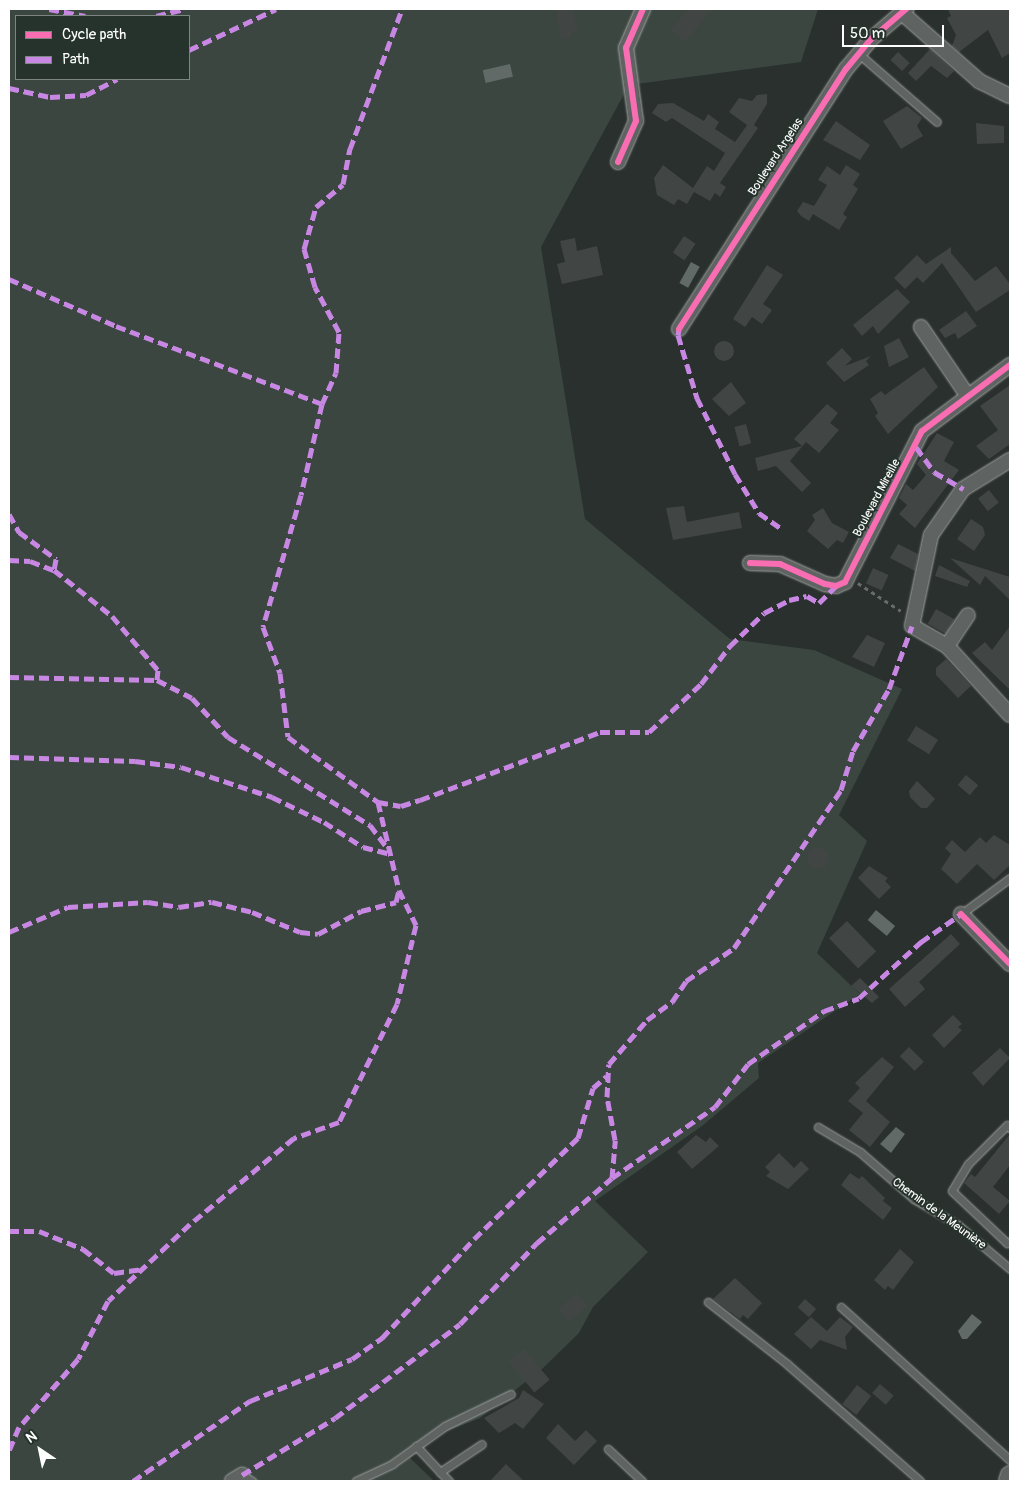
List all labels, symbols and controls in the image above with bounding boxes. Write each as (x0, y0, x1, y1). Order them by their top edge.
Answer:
legend (15, 15, 190, 80)
scale bar (844, 15, 946, 47)
text: 50 m (850, 24, 885, 43)
text: Cycle path (62, 25, 126, 44)
text: Path (62, 50, 89, 69)
street label: Boulevard Argelas (746, 116, 806, 198)
street label: Boulevard Mireille (850, 457, 904, 539)
street label: Chemin de la Meunière (889, 1175, 989, 1253)
north arrow (15, 1425, 65, 1475)
text: N (23, 1427, 40, 1447)

